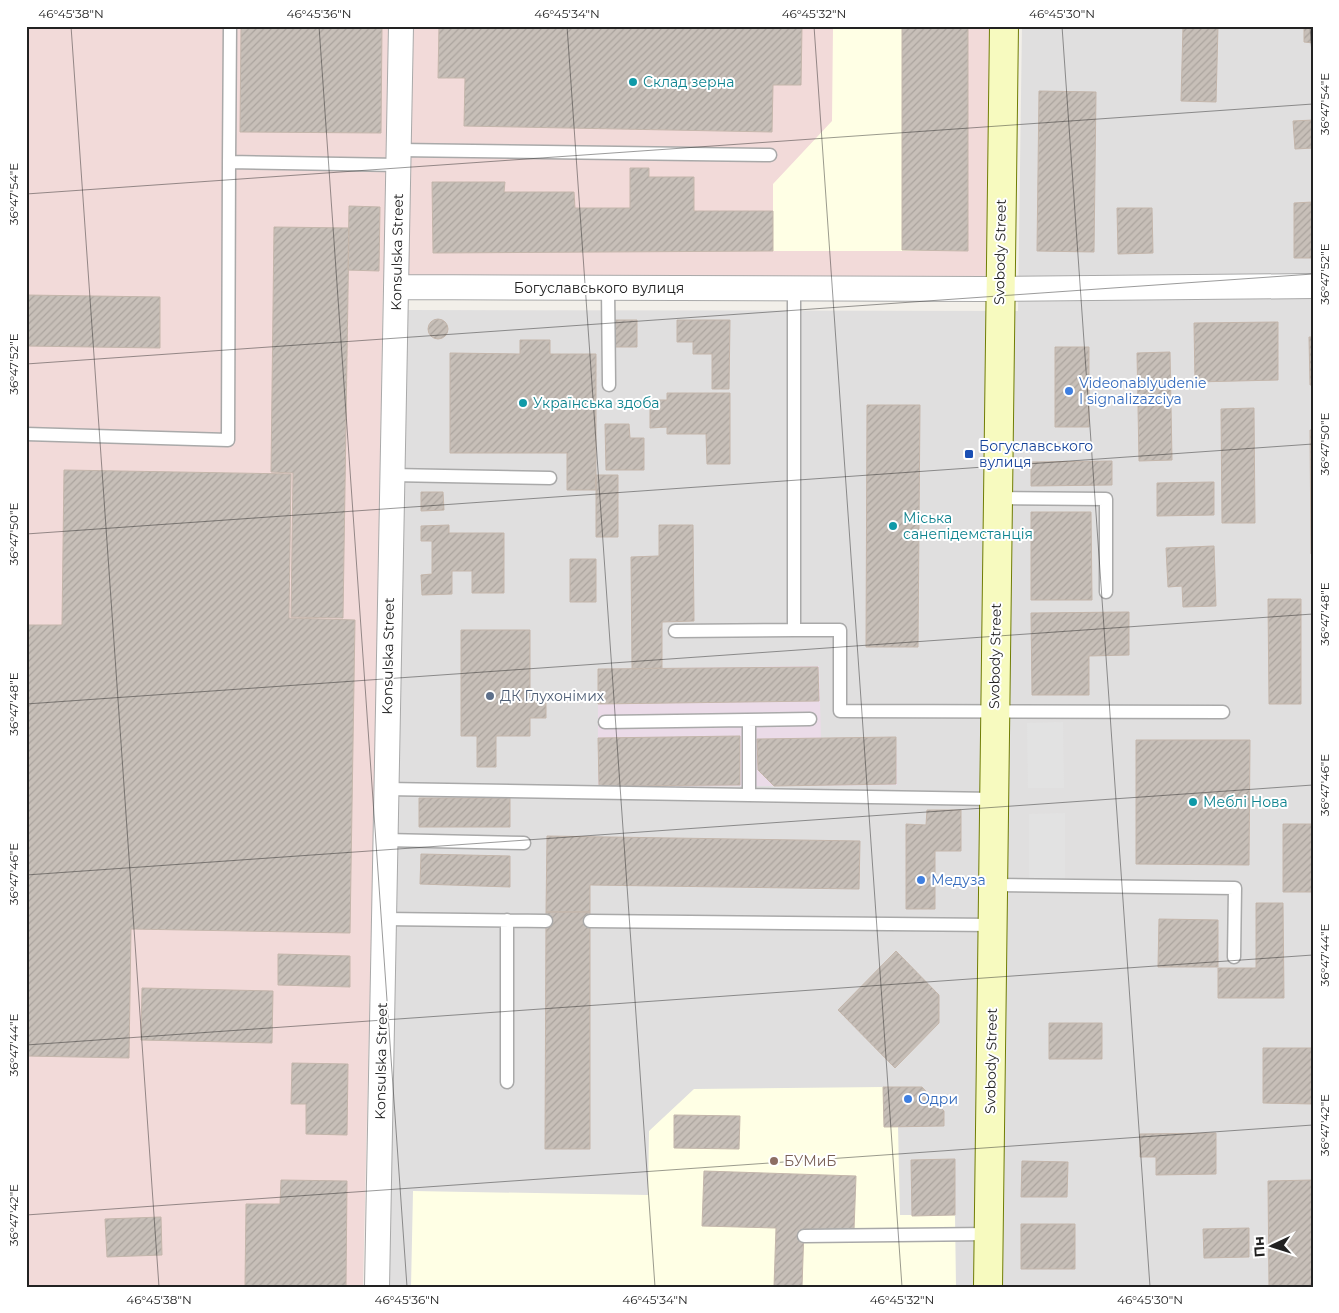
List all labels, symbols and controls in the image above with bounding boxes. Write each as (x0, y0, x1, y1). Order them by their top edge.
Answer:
text: 46°45'38"N (38, 6, 104, 21)
text: 46°45'36"N (286, 6, 352, 21)
text: 46°45'34"N (534, 6, 600, 21)
text: 46°45'32"N (782, 6, 846, 21)
text: 46°45'30"N (1029, 6, 1095, 21)
place label: Склад зерна (643, 73, 734, 91)
text: 36°47'54"E (1317, 73, 1332, 135)
marker: Склад зерна (627, 76, 639, 88)
text: 36°47'54"E (6, 163, 21, 225)
street label: Konsulska Street (387, 193, 407, 311)
street label: Svobody Street (990, 199, 1010, 305)
text: 36°47'52"E (1317, 243, 1332, 305)
street label: Богуславського вулиця (514, 279, 684, 297)
text: 36°47'52"E (6, 333, 21, 395)
place label: Videonablyudenie I signalizazciya (1079, 374, 1207, 408)
marker: Videonablyudenie I signalizazciya (1063, 385, 1075, 397)
place label: Українська здоба (533, 394, 660, 412)
marker: Українська здоба (517, 397, 529, 409)
text: 36°47'50"E (1317, 413, 1332, 475)
place label: Богуславського вулиця (979, 437, 1093, 471)
marker: Богуславського вулиця (963, 448, 975, 460)
text: 36°47'50"E (6, 503, 21, 565)
place label: Міська санепідемстанція (903, 509, 1033, 543)
marker: Міська санепідемстанція (887, 520, 899, 532)
text: 36°47'48"E (1317, 582, 1332, 646)
street label: Konsulska Street (378, 597, 398, 715)
street label: Svobody Street (985, 603, 1005, 709)
text: 36°47'48"E (6, 672, 21, 736)
place label: ДК Глухонімих (500, 687, 605, 705)
marker: ДК Глухонімих (484, 690, 496, 702)
text: 36°47'46"E (1317, 754, 1332, 816)
place label: Меблі Нова (1203, 793, 1288, 811)
marker: Меблі Нова (1187, 796, 1199, 808)
text: 36°47'46"E (6, 843, 21, 905)
place label: Медуза (931, 871, 986, 889)
marker: Медуза (915, 874, 927, 886)
text: 36°47'44"E (1317, 923, 1332, 987)
street label: Konsulska Street (371, 1002, 391, 1120)
street label: Svobody Street (981, 1008, 1001, 1114)
text: 36°47'44"E (6, 1013, 21, 1077)
place label: Одри (918, 1090, 958, 1108)
marker: Одри (902, 1093, 914, 1105)
text: 36°47'42"E (1317, 1094, 1332, 1156)
place label: БУМиБ (784, 1152, 836, 1170)
marker: БУМиБ (768, 1155, 780, 1167)
text: 36°47'42"E (6, 1184, 21, 1246)
north arrow (1246, 1220, 1296, 1270)
text: Пн (1249, 1236, 1269, 1258)
text: 46°45'38"N (126, 1292, 192, 1307)
text: 46°45'36"N (374, 1292, 440, 1307)
text: 46°45'34"N (622, 1292, 688, 1307)
text: 46°45'32"N (870, 1292, 934, 1307)
text: 46°45'30"N (1117, 1292, 1183, 1307)

